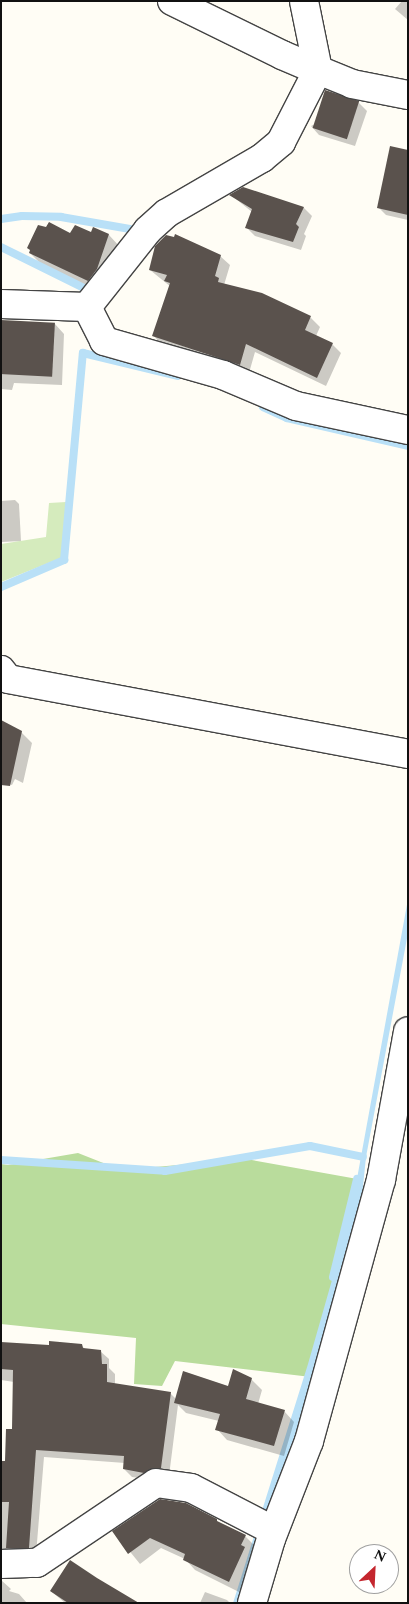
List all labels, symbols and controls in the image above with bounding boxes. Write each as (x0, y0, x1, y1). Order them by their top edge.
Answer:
north arrow (349, 1544, 399, 1594)
text: N (371, 1544, 390, 1568)

